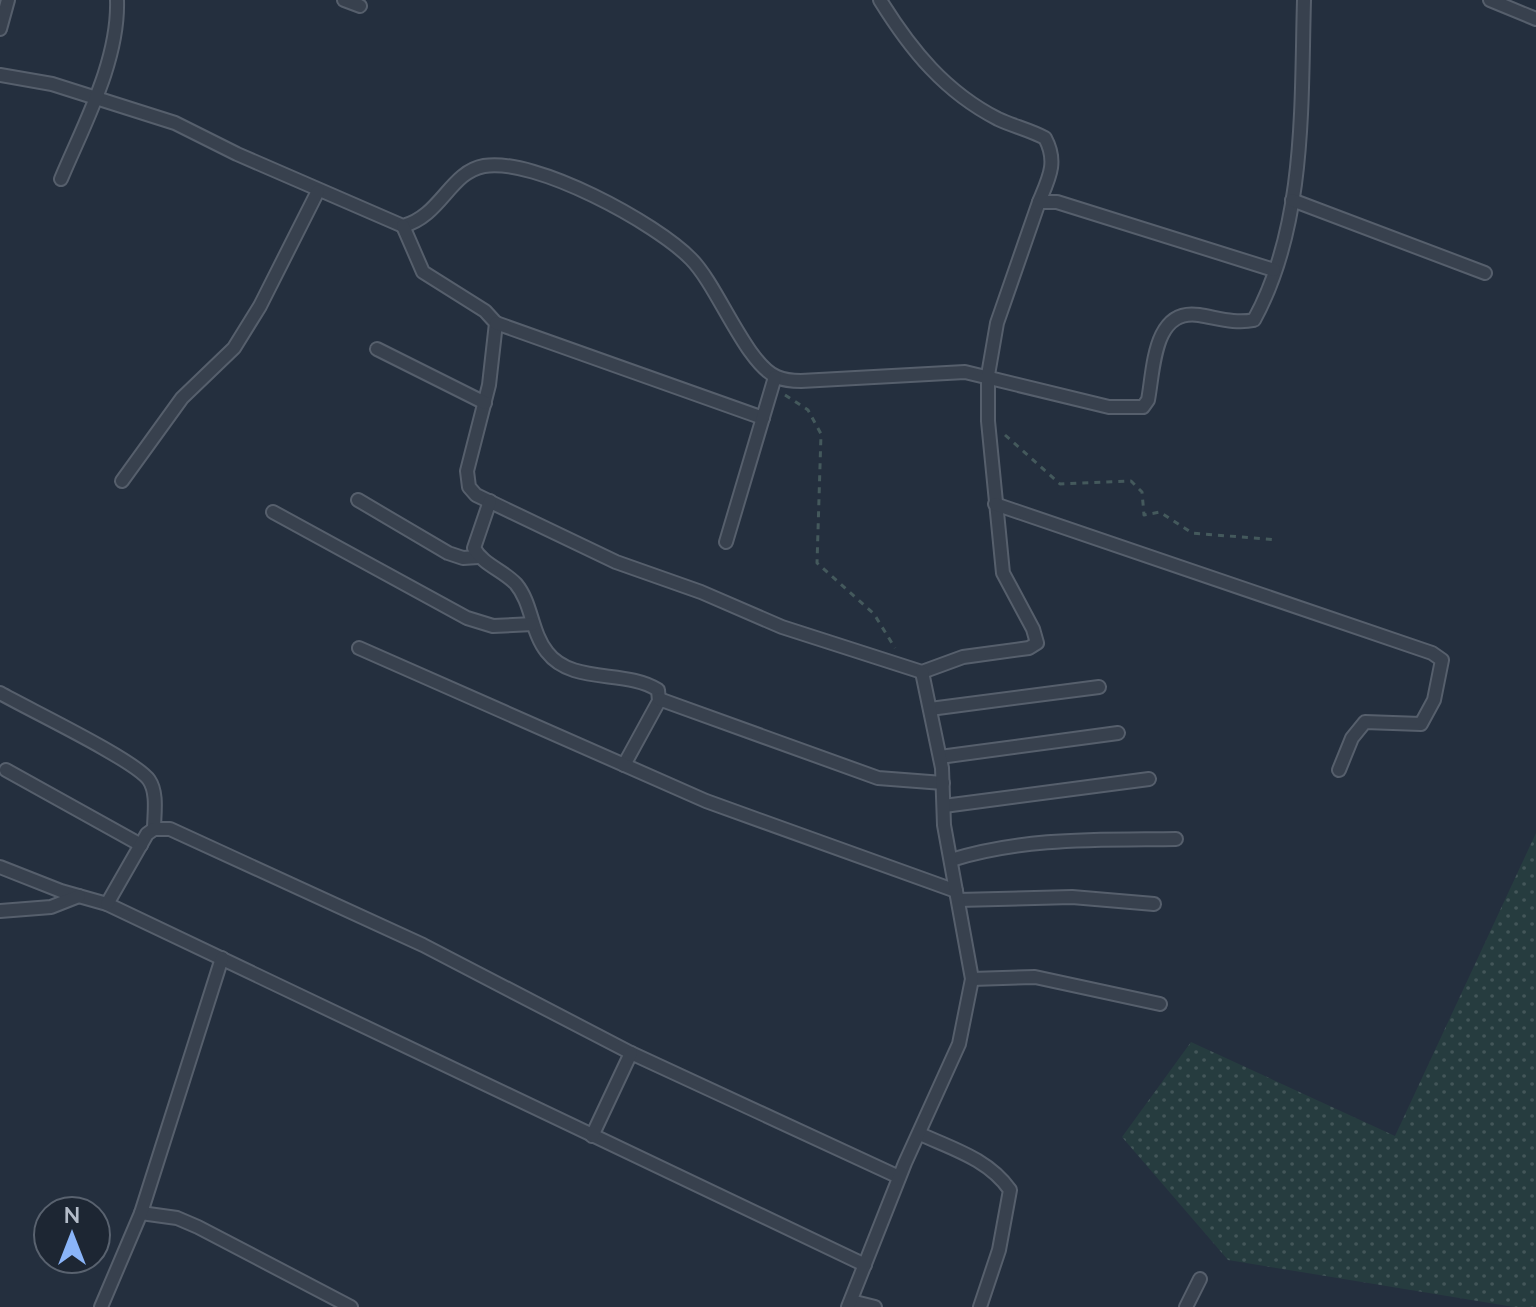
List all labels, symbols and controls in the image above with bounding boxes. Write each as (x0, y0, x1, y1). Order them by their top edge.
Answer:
north arrow (32, 1195, 112, 1275)
text: N (64, 1201, 80, 1231)

